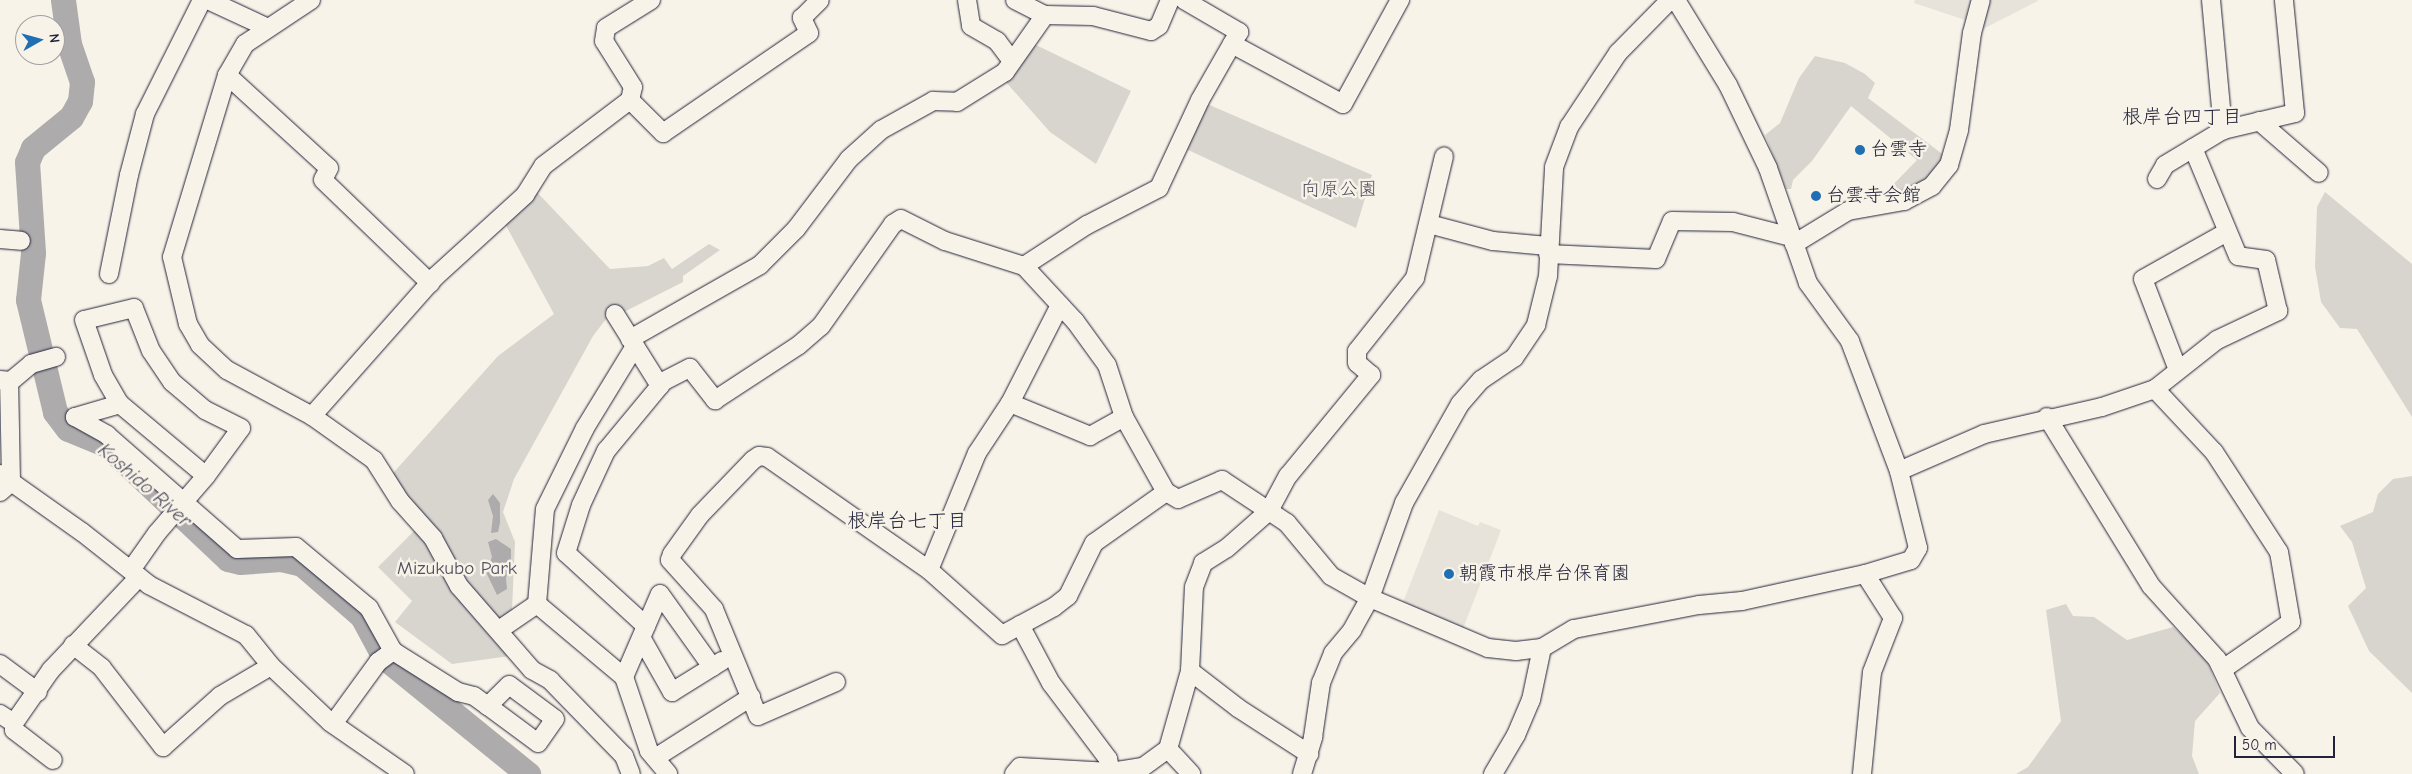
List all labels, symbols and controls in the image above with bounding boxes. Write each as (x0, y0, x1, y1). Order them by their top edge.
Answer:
north arrow (15, 15, 65, 65)
text: N (45, 33, 63, 44)
district label: 根岸台四丁目 (2122, 104, 2242, 128)
place label: 台雲寺 (1870, 139, 1927, 161)
marker: 台雲寺 (1854, 144, 1866, 156)
park label: 向原公園 (1301, 179, 1377, 201)
place label: 台雲寺会館 (1826, 185, 1921, 207)
marker: 台雲寺会館 (1810, 190, 1822, 202)
water label: Koshido River (93, 438, 197, 532)
district label: 根岸台七丁目 (847, 508, 967, 532)
park label: Mizukubo Park (397, 558, 517, 580)
place label: 朝霞市根岸台保育園 (1459, 563, 1630, 585)
marker: 朝霞市根岸台保育園 (1443, 568, 1455, 580)
scale bar (2237, 726, 2338, 758)
text: 50 m (2242, 736, 2277, 754)

